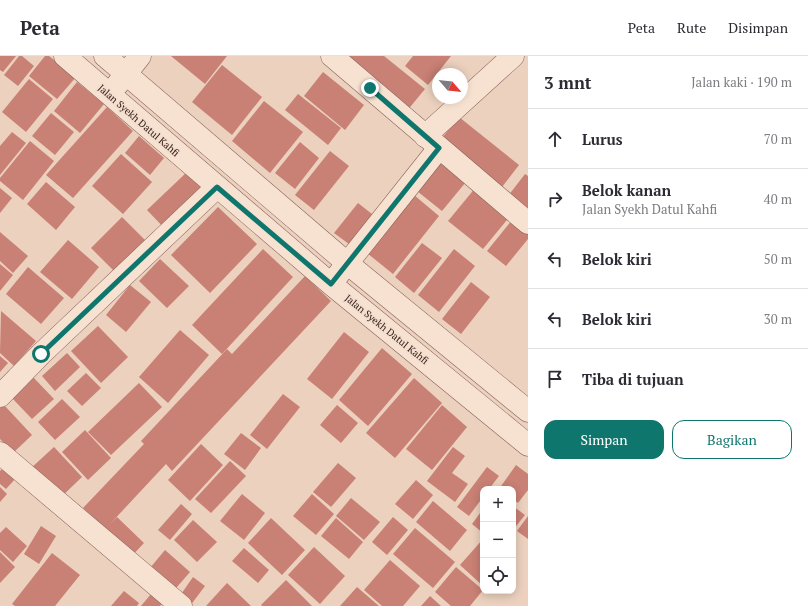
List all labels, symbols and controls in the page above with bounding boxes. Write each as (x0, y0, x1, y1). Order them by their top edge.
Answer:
text: Peta (20, 15, 60, 40)
text: Peta (628, 18, 655, 37)
text: Rute (677, 18, 706, 37)
text: Disimpan (728, 18, 788, 37)
north arrow (432, 68, 468, 104)
text: 3 mnt (544, 71, 592, 94)
text: Jalan kaki · 190 m (691, 73, 792, 91)
route end (361, 79, 379, 97)
street label: Jalan Syekh Datul Kahfi (95, 81, 182, 159)
icon: ahead (544, 128, 566, 150)
text: Lurus (582, 129, 623, 149)
text: 70 m (764, 130, 792, 148)
text: Belok kanan (582, 180, 671, 200)
icon: right (544, 188, 566, 210)
text: 40 m (764, 190, 792, 208)
text: Jalan Syekh Datul Kahfi (582, 200, 717, 218)
icon: left (544, 248, 566, 270)
text: Belok kiri (582, 249, 652, 269)
text: 50 m (764, 250, 792, 268)
street label: Jalan Syekh Datul Kahfi (342, 292, 431, 367)
icon: left (544, 308, 566, 330)
text: Belok kiri (582, 309, 652, 329)
text: 30 m (764, 310, 792, 328)
route start (32, 345, 50, 363)
icon: arrive (544, 368, 566, 390)
text: Tiba di tujuan (582, 369, 684, 389)
button: Simpan (544, 420, 664, 459)
button: Bagikan (672, 420, 792, 459)
map controls (480, 486, 516, 594)
button: + (480, 486, 516, 522)
button: − (480, 522, 516, 558)
button: locate (480, 558, 516, 594)

